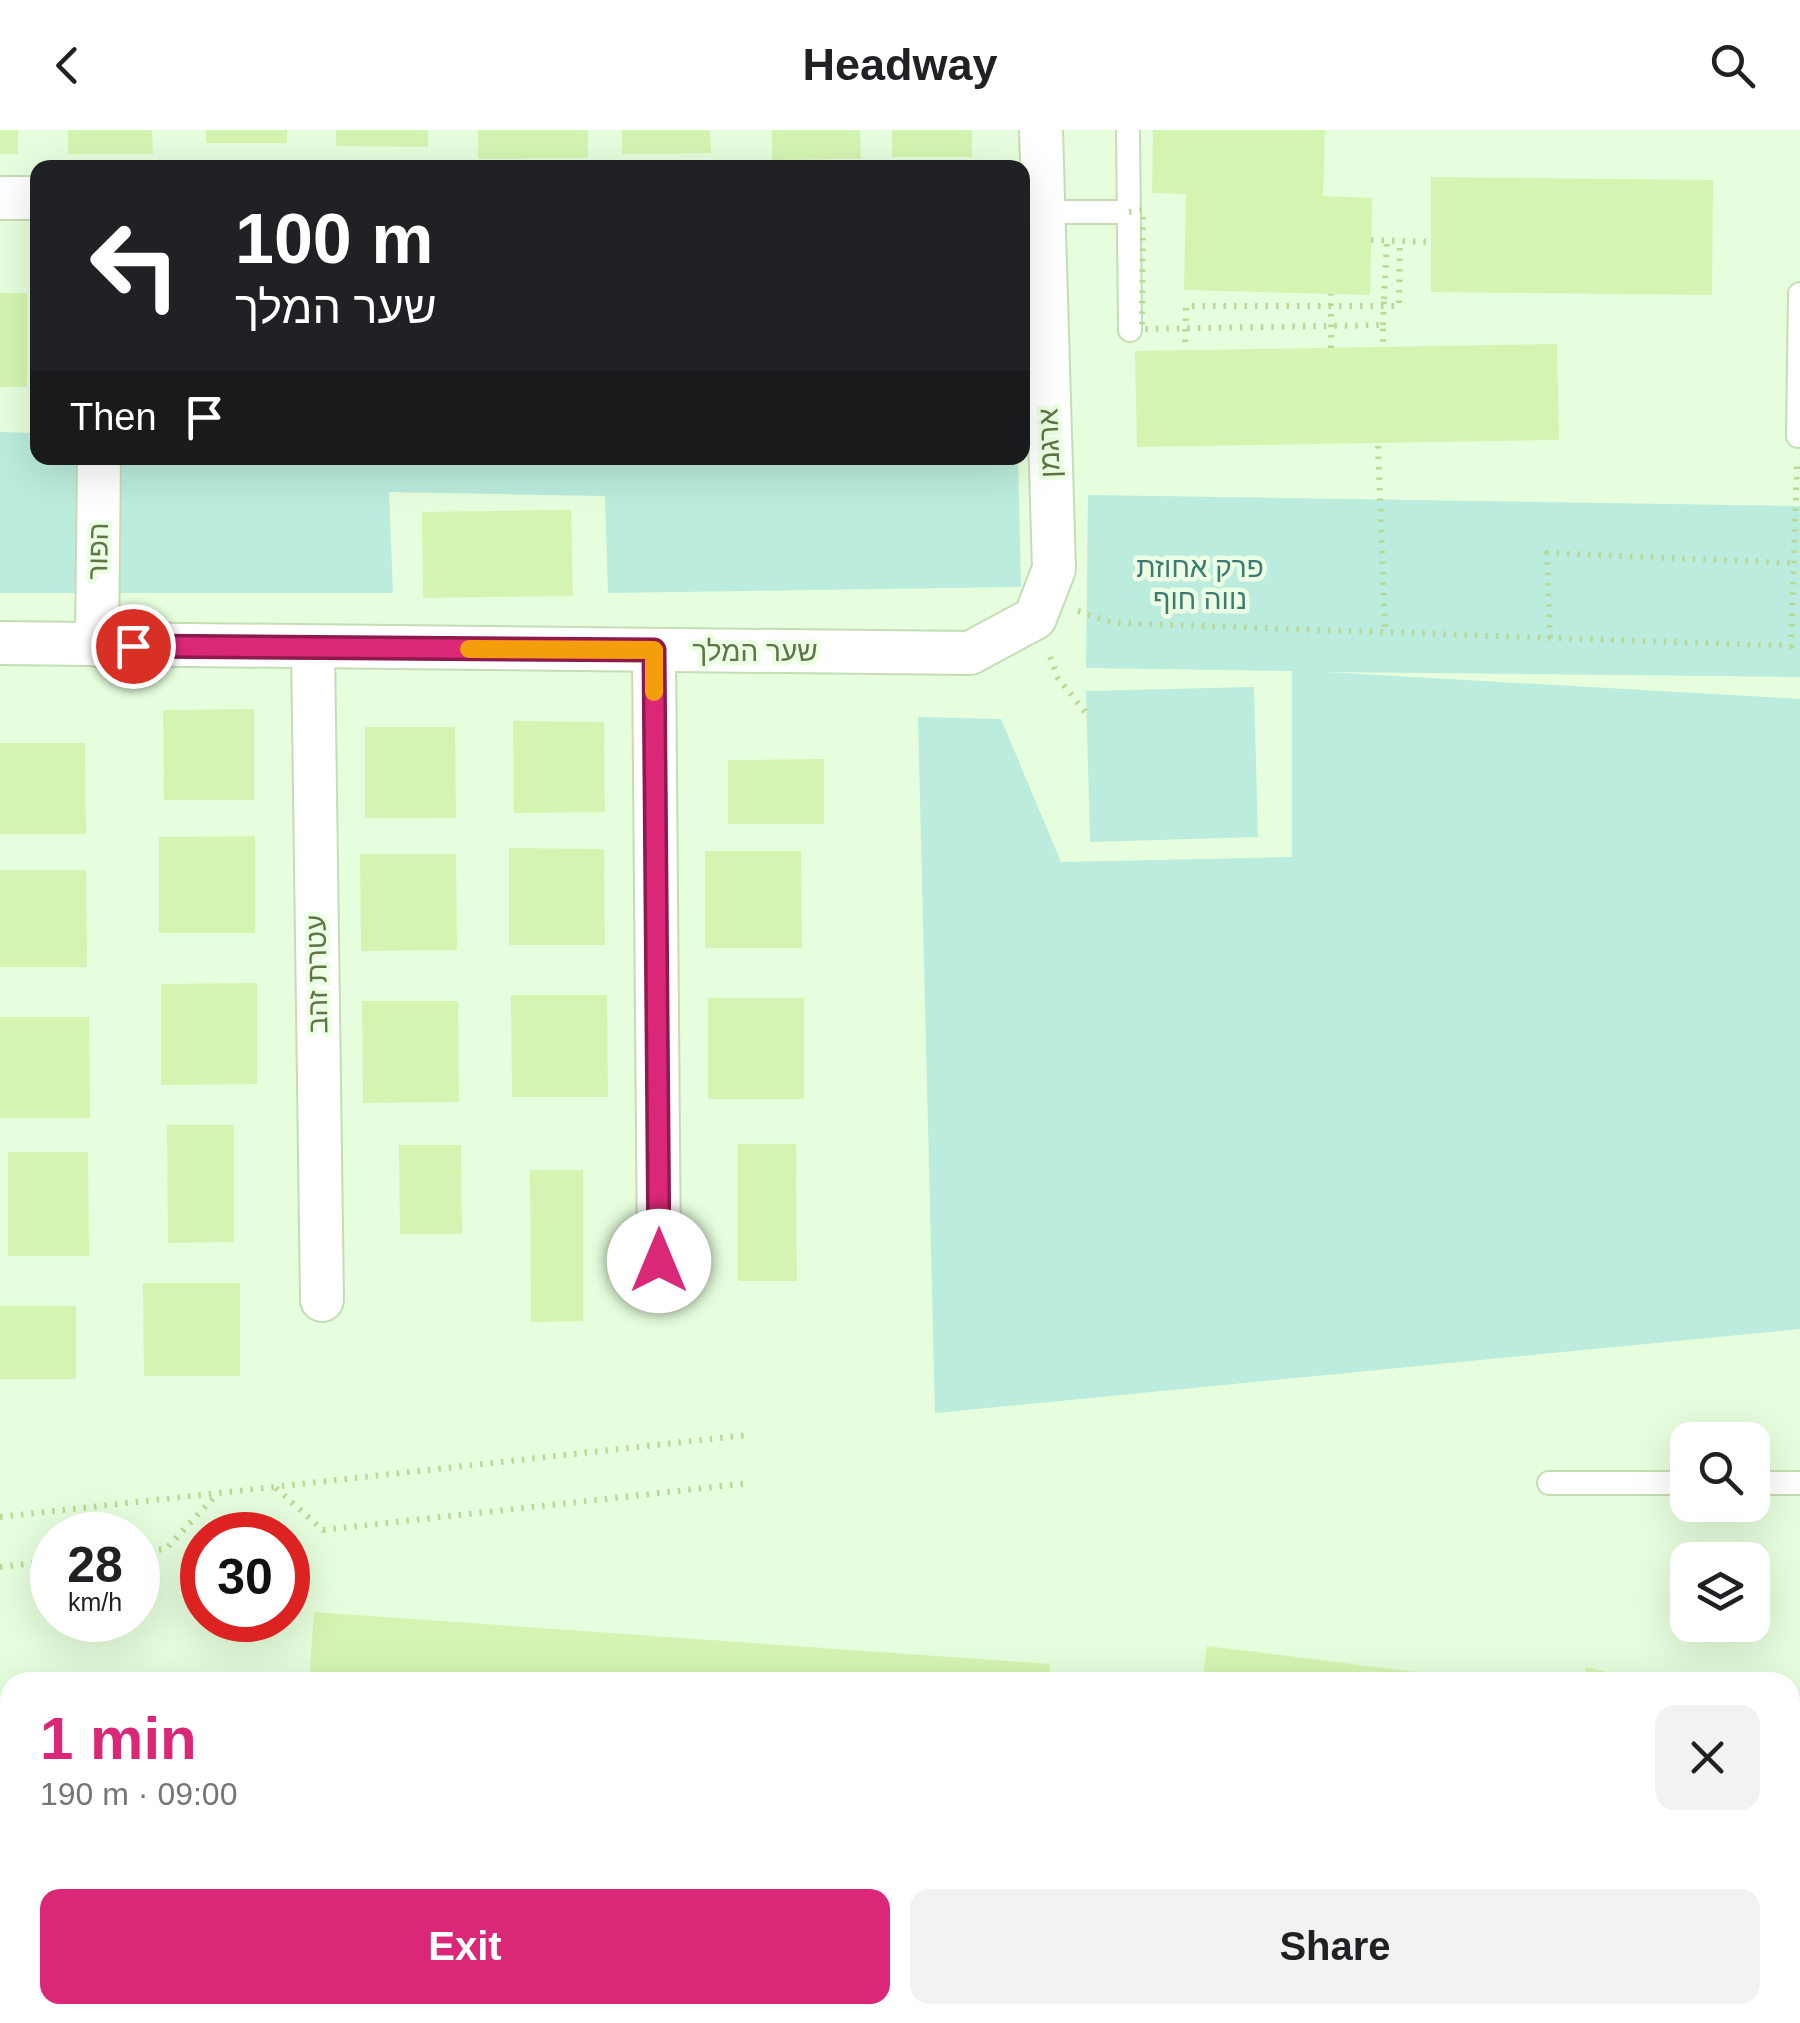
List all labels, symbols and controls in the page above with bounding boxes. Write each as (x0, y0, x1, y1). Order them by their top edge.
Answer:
icon: back (40, 38, 95, 93)
icon: search (1705, 38, 1760, 93)
text: Headway (802, 39, 998, 90)
icon: left (70, 200, 200, 330)
text: 100 m (235, 200, 433, 278)
text: שער המלך (235, 282, 437, 333)
icon: arrive (177, 390, 232, 445)
text: Then (70, 396, 157, 438)
street label: ארגמן (1032, 407, 1066, 478)
street label: הפור (82, 522, 114, 580)
park label: פרק אחוזת נווה חוף (1136, 552, 1264, 615)
pin (91, 604, 176, 689)
icon: arrive (106, 619, 161, 674)
street label: שער המלך (692, 636, 818, 667)
street label: עטרת זהב (300, 914, 334, 1034)
position arrow (607, 1209, 711, 1313)
map controls (1670, 1422, 1770, 1642)
button: search (1670, 1422, 1770, 1522)
speed limit sign: 30 (180, 1512, 310, 1642)
text: 28 (67, 1537, 123, 1593)
button: layers (1670, 1542, 1770, 1642)
text: km/h (68, 1588, 122, 1616)
text: 1 min (40, 1705, 197, 1772)
button: close (1655, 1705, 1760, 1810)
text: 190 m · 09:00 (40, 1776, 237, 1812)
button: Exit (40, 1889, 890, 2004)
button: Share (910, 1889, 1760, 2004)

